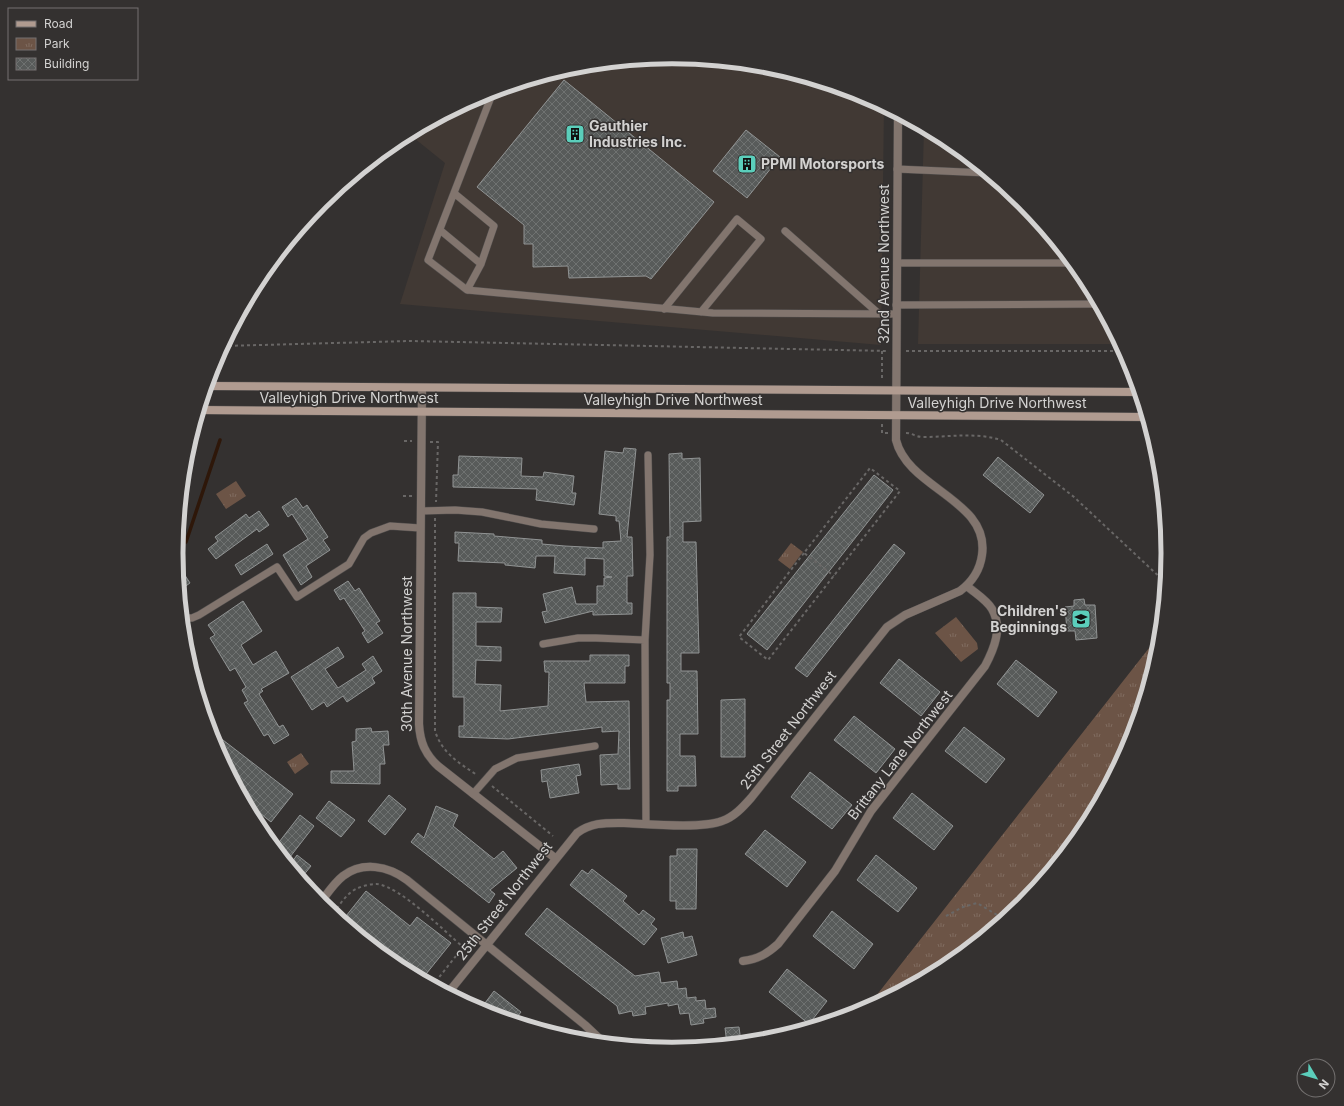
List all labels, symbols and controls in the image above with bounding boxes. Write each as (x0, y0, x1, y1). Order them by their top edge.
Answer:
legend (8, 8, 138, 80)
text: Road (44, 16, 73, 31)
text: Park (44, 36, 70, 51)
text: Building (44, 56, 89, 71)
place label: Gauthier Industries Inc. (589, 117, 687, 150)
building icon: Gauthier Industries Inc. (564, 123, 586, 145)
building icon: PPMI Motorsports (736, 153, 758, 175)
place label: PPMI Motorsports (761, 155, 885, 172)
street label: 32nd Avenue Northwest (875, 184, 892, 344)
street label: Valleyhigh Drive Northwest (259, 389, 439, 406)
street label: Valleyhigh Drive Northwest (583, 391, 763, 408)
street label: Valleyhigh Drive Northwest (907, 394, 1087, 411)
street label: 30th Avenue Northwest (398, 575, 415, 732)
place label: Children's Beginnings (990, 602, 1067, 635)
school or university icon: Children's Beginnings (1070, 608, 1092, 630)
street label: 25th Street Northwest (736, 667, 839, 792)
street label: Brittany Lane Northwest (844, 686, 956, 823)
street label: 25th Street Northwest (452, 838, 555, 963)
north arrow (1296, 1058, 1336, 1098)
text: N (1316, 1077, 1332, 1092)

